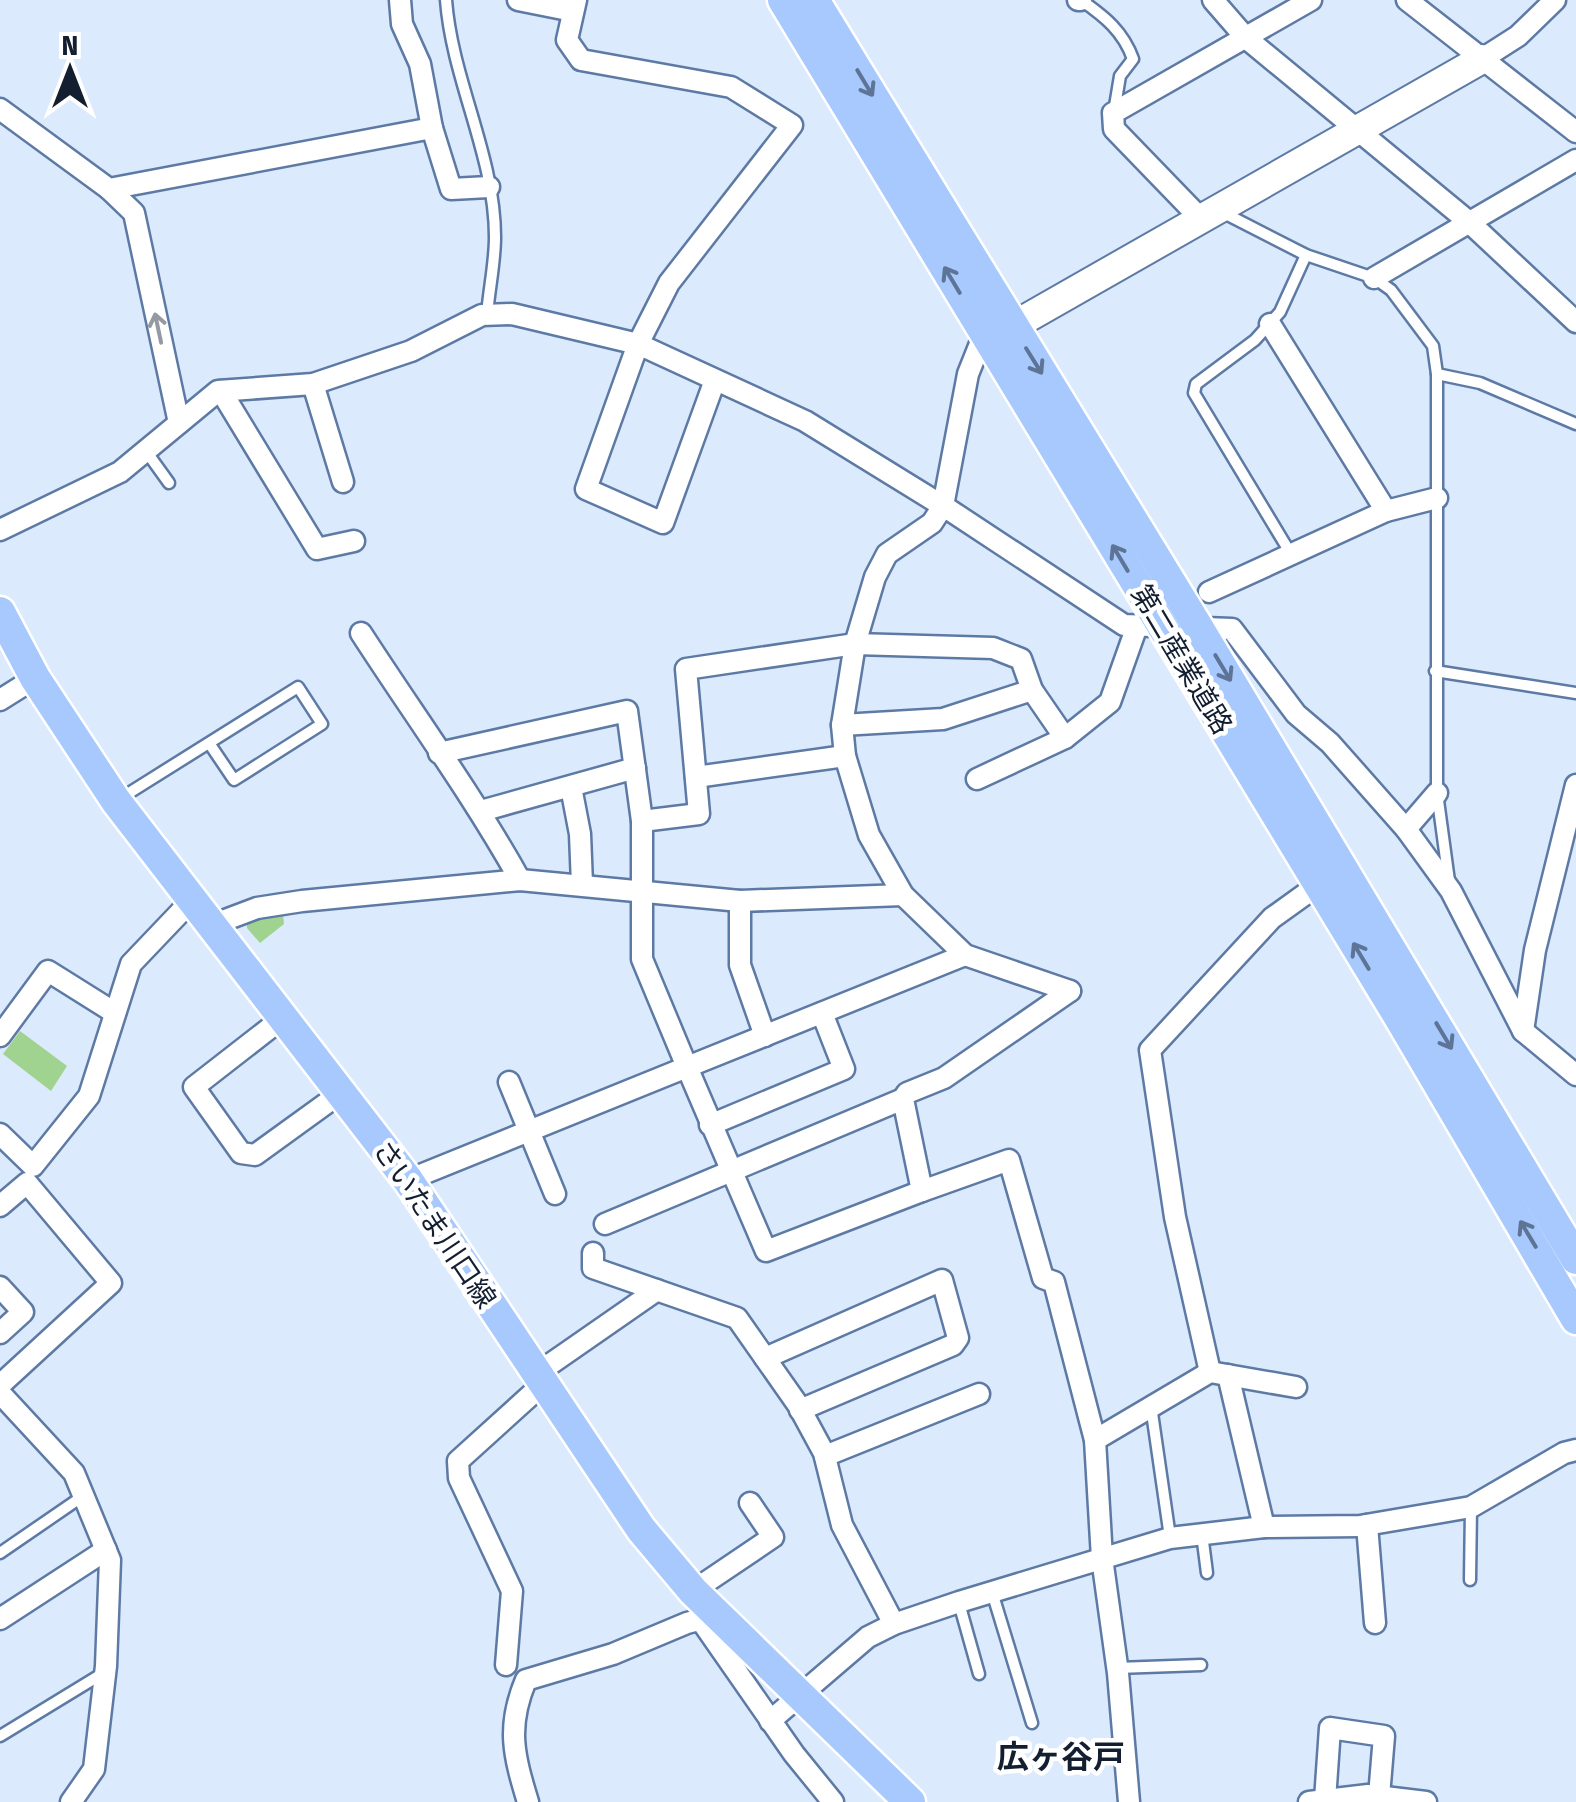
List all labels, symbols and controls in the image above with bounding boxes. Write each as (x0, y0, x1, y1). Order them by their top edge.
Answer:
north arrow (20, 20, 120, 120)
text: N (62, 29, 78, 62)
one-way arrow (855, 68, 875, 97)
one-way arrow (942, 266, 962, 295)
one-way arrow (148, 313, 167, 345)
one-way arrow (1024, 346, 1044, 375)
one-way arrow (1110, 544, 1130, 573)
street label: 第二産業道路 (1124, 579, 1239, 740)
one-way arrow (1213, 653, 1233, 682)
one-way arrow (1351, 942, 1371, 971)
one-way arrow (1434, 1021, 1454, 1050)
street label: さいたま川口線 (366, 1134, 503, 1314)
one-way arrow (1518, 1220, 1538, 1249)
district label: 広ヶ谷戸 (997, 1738, 1125, 1776)

